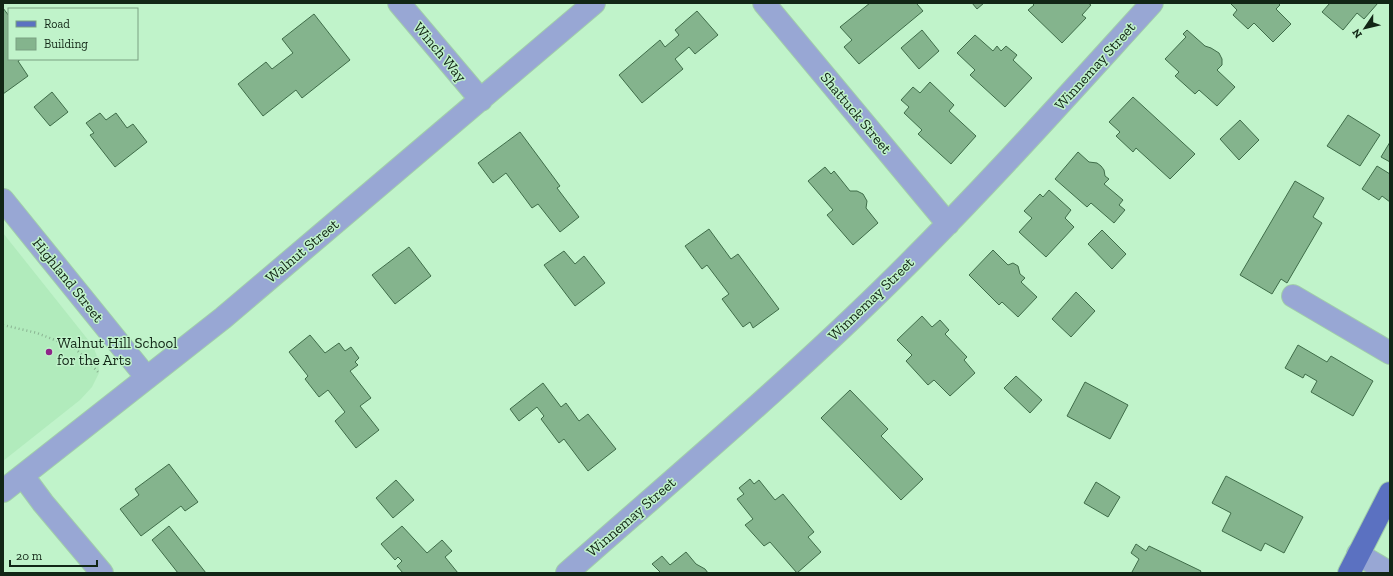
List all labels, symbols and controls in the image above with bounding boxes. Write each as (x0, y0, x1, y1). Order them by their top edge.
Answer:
legend (8, 8, 138, 60)
north arrow (1345, 8, 1385, 48)
text: Road (44, 17, 70, 31)
street label: Winch Way (410, 18, 470, 86)
street label: Winnemay Street (1051, 18, 1140, 114)
text: N (1349, 26, 1365, 41)
text: Building (44, 37, 88, 51)
street label: Shattuck Street (817, 69, 896, 158)
street label: Walnut Street (262, 215, 343, 287)
street label: Highland Street (29, 234, 108, 326)
street label: Winnemay Street (824, 253, 918, 344)
place label: Walnut Hill School for the Arts (57, 334, 177, 369)
marker: Walnut Hill School for the Arts (44, 347, 54, 357)
street label: Winnemay Street (583, 473, 680, 561)
scale bar (10, 542, 97, 568)
text: 20 m (16, 549, 43, 563)

